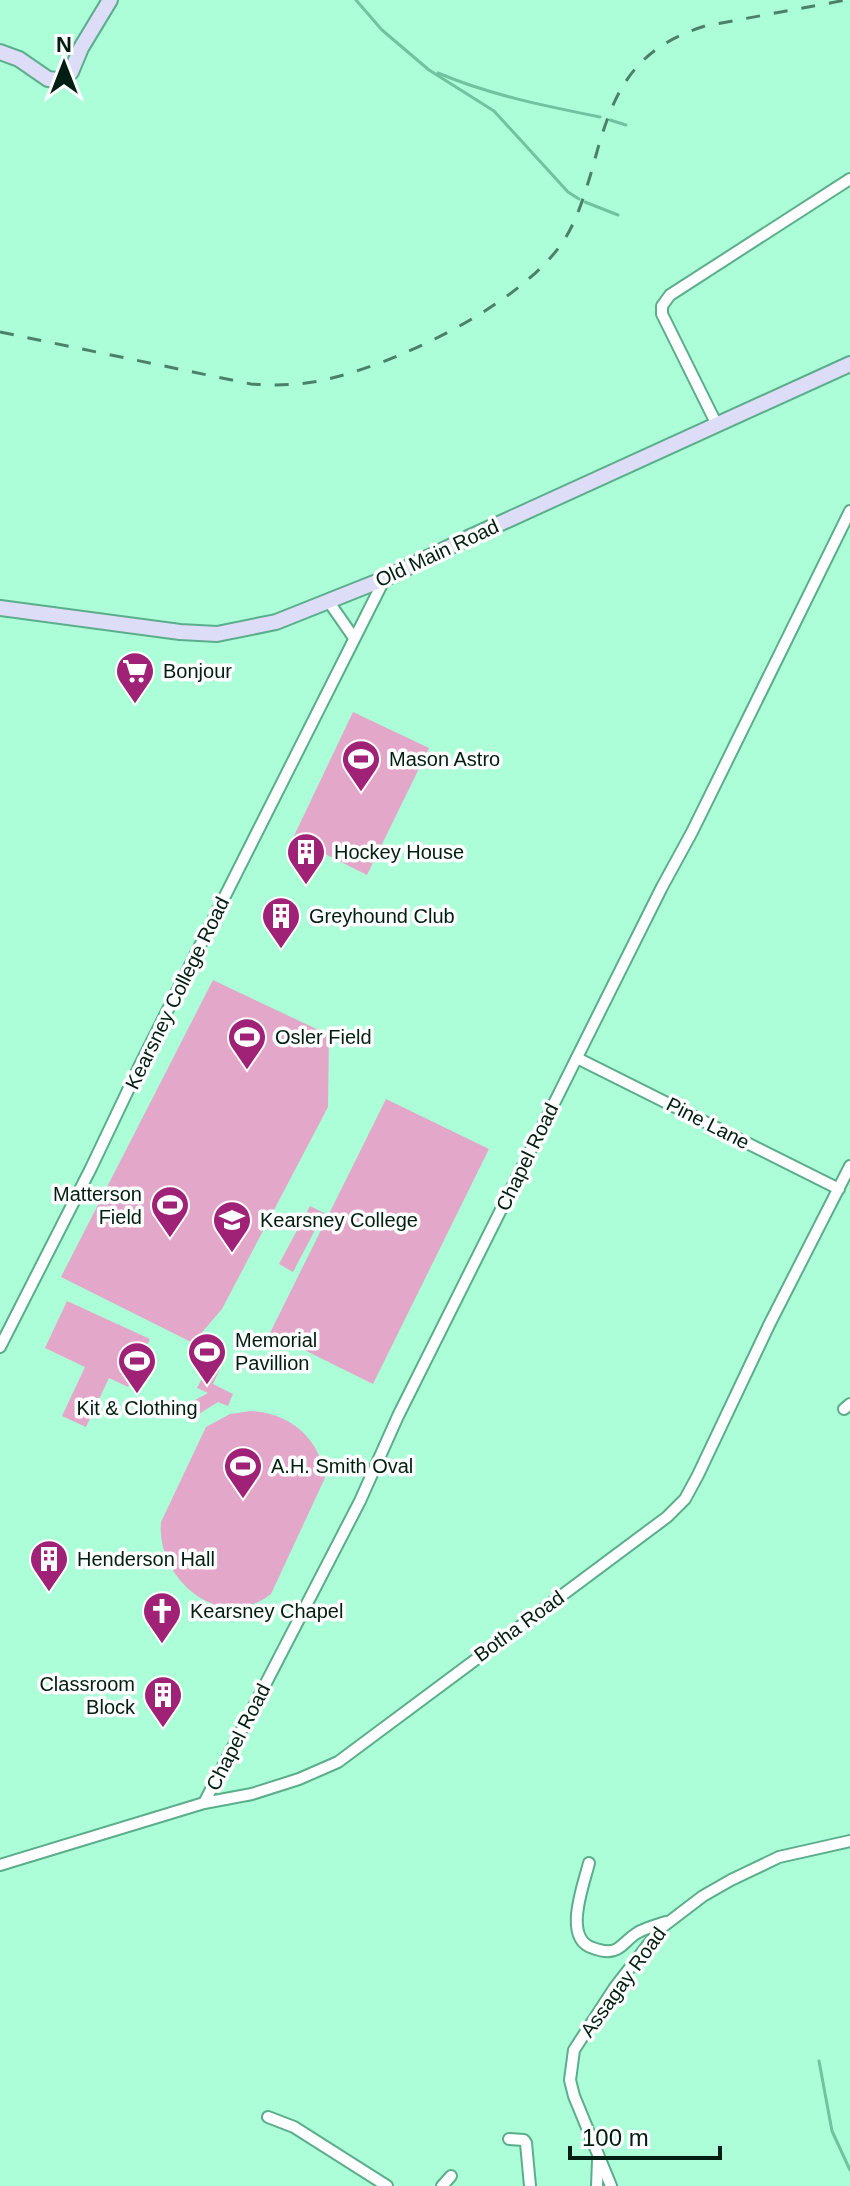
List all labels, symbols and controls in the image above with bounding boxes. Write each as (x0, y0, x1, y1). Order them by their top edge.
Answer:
north arrow (24, 24, 104, 104)
text: N (56, 32, 72, 57)
street label: Old Main Road (372, 515, 502, 591)
supermarket icon: Bonjour (114, 650, 156, 705)
place label: Bonjour (163, 660, 232, 682)
sports icon: Mason Astro (340, 738, 382, 793)
place label: Mason Astro (389, 748, 500, 770)
building icon: Hockey House (285, 831, 327, 886)
place label: Hockey House (334, 841, 464, 863)
street label: Kearsney College Road (121, 893, 233, 1093)
building icon: Greyhound Club (260, 895, 302, 950)
place label: Greyhound Club (309, 905, 455, 927)
sports icon: Osler Field (226, 1016, 268, 1071)
place label: Osler Field (275, 1026, 372, 1048)
street label: Pine Lane (663, 1093, 753, 1153)
street label: Chapel Road (492, 1100, 562, 1214)
place label: Matterson Field (53, 1183, 142, 1228)
sports icon: Matterson Field (149, 1184, 191, 1239)
school or university icon: Kearsney College (211, 1199, 253, 1254)
place label: Kearsney College (260, 1209, 418, 1231)
place label: Memorial Pavillion (235, 1329, 317, 1374)
sports icon: Memorial Pavillion (186, 1331, 228, 1386)
sports icon: Kit & Clothing (116, 1340, 158, 1395)
place label: Kit & Clothing (76, 1397, 198, 1419)
sports icon: A.H. Smith Oval (222, 1445, 264, 1500)
place label: A.H. Smith Oval (271, 1455, 413, 1477)
building icon: Henderson Hall (28, 1538, 70, 1593)
place label: Henderson Hall (77, 1548, 215, 1570)
street label: Botha Road (470, 1586, 568, 1666)
church icon: Kearsney Chapel (141, 1590, 183, 1645)
place label: Kearsney Chapel (190, 1600, 343, 1622)
place label: Classroom Block (39, 1673, 136, 1718)
building icon: Classroom Block (142, 1674, 184, 1729)
street label: Chapel Road (202, 1680, 274, 1794)
street label: Assagay Road (576, 1923, 670, 2041)
scale bar (570, 2110, 720, 2160)
text: 100 m (582, 2124, 649, 2151)

